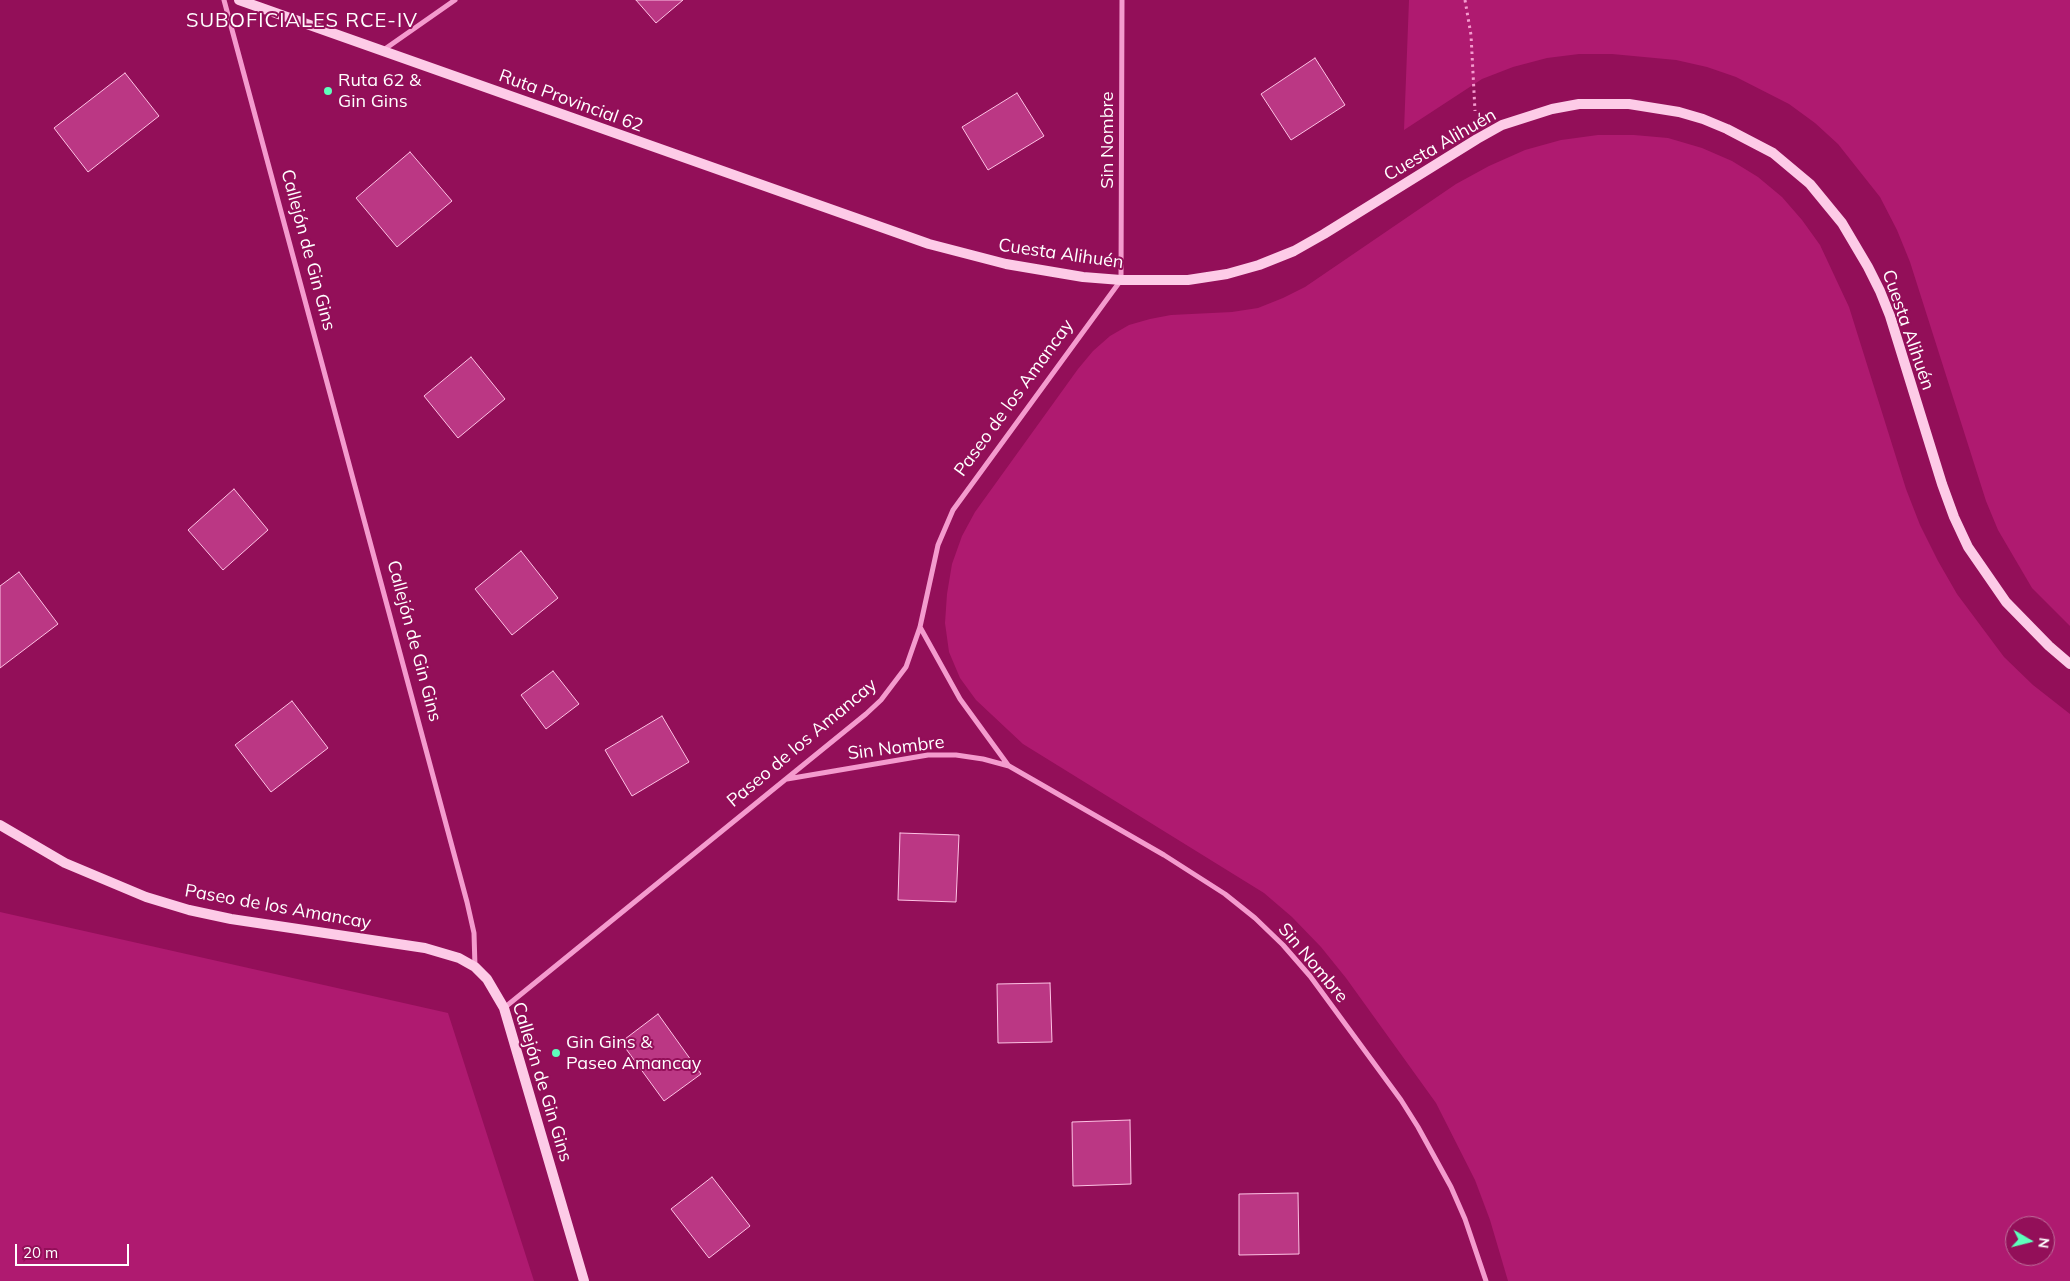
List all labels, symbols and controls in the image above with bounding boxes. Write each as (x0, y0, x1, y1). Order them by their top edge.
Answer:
district label: SUBOFICIALES RCE-IV (184, 9, 420, 33)
street label: Ruta Provincial 62 (496, 65, 646, 137)
place label: Ruta 62 & Gin Gins (338, 70, 421, 112)
marker: Ruta 62 & Gin Gins (322, 85, 334, 97)
street label: Sin Nombre (1097, 91, 1119, 189)
street label: Cuesta Alihuén (1380, 104, 1500, 186)
street label: Callejón de Gin Gins (276, 167, 340, 333)
street label: Cuesta Alihuén (997, 235, 1125, 273)
street label: Cuesta Alihuén (1877, 267, 1939, 393)
street label: Paseo de los Amancay (950, 315, 1078, 481)
street label: Callejón de Gin Gins (382, 558, 446, 724)
street label: Paseo de los Amancay (723, 674, 881, 812)
street label: Sin Nombre (846, 731, 946, 765)
street label: Paseo de los Amancay (183, 880, 373, 934)
street label: Sin Nombre (1273, 919, 1353, 1007)
street label: Callejón de Gin Gins (507, 1000, 577, 1164)
place label: Gin Gins & Paseo Amancay (566, 1032, 701, 1074)
marker: Gin Gins & Paseo Amancay (550, 1047, 562, 1059)
north arrow (2005, 1216, 2055, 1266)
scale bar (18, 1234, 131, 1266)
text: N (2034, 1236, 2054, 1249)
text: 20 m (23, 1243, 58, 1262)

